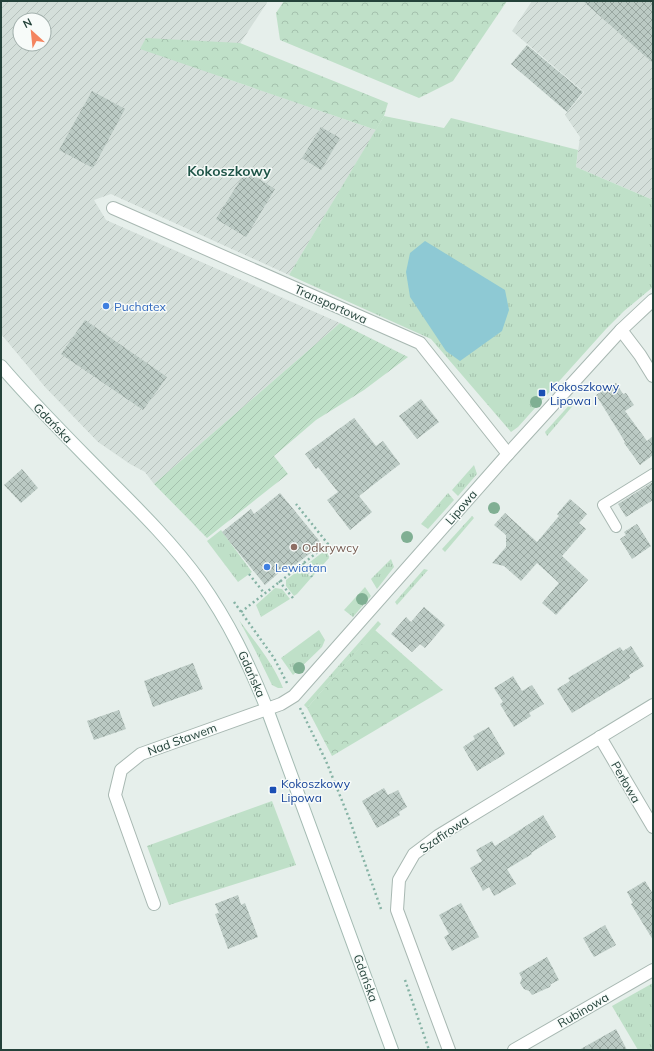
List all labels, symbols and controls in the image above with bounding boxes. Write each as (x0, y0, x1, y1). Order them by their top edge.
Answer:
north arrow (12, 12, 52, 52)
text: N (21, 15, 34, 31)
district label: Kokoszkowy (187, 162, 271, 180)
street label: Transportowa (292, 281, 370, 327)
place label: Puchatex (114, 299, 166, 314)
marker: Puchatex (101, 301, 111, 311)
place label: Kokoszkowy Lipowa I (550, 379, 620, 408)
marker: Kokoszkowy Lipowa I (537, 388, 547, 398)
street label: Gdańska (30, 400, 76, 446)
street label: Lipowa (442, 487, 480, 527)
place label: Odkrywcy (302, 540, 359, 555)
marker: Odkrywcy (289, 542, 299, 552)
place label: Lewiatan (275, 560, 327, 575)
marker: Lewiatan (262, 562, 272, 572)
street label: Gdańska (235, 648, 269, 700)
street label: Nad Stawem (145, 720, 219, 758)
street label: Perłowa (608, 759, 644, 805)
place label: Kokoszkowy Lipowa (281, 776, 351, 805)
marker: Kokoszkowy Lipowa (268, 785, 278, 795)
street label: Szafirowa (416, 812, 472, 856)
street label: Gdańska (350, 952, 382, 1004)
street label: Rubinowa (555, 989, 611, 1031)

